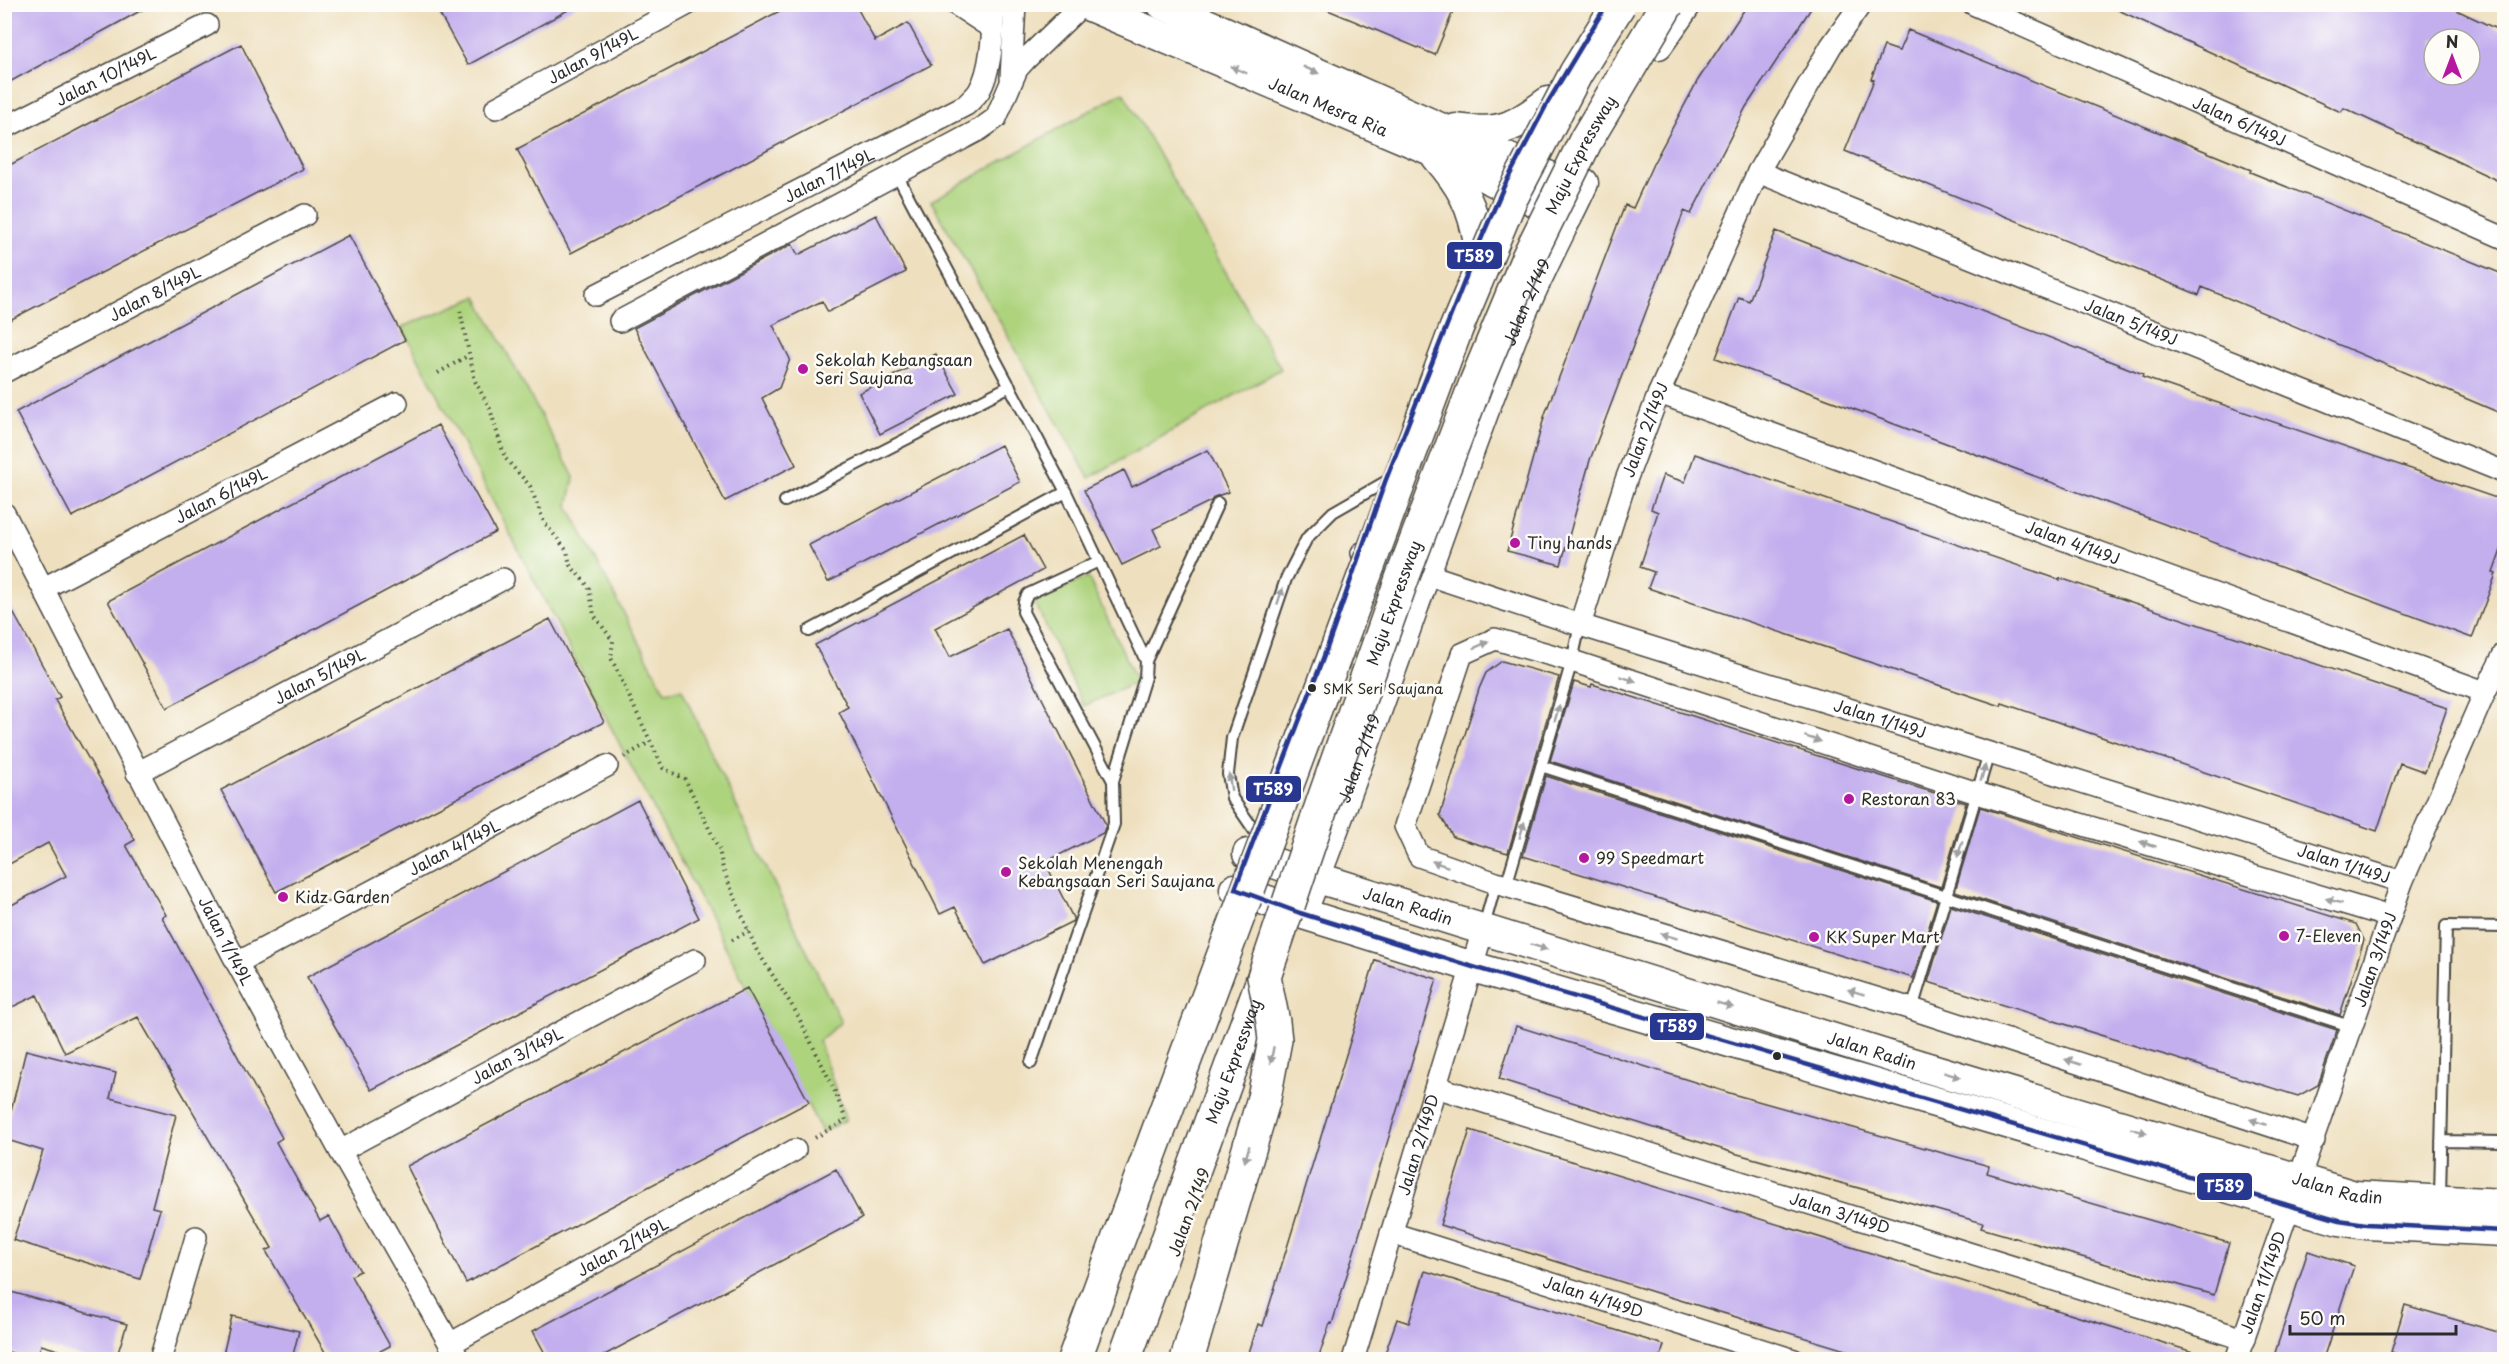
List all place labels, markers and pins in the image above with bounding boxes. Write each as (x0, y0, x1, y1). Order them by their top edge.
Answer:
place label: Sekolah Kebangsaan Seri Saujana (815, 347, 973, 389)
marker: Sekolah Kebangsaan Seri Saujana (796, 362, 810, 376)
place label: Tiny hands (1527, 530, 1612, 554)
marker: Tiny hands (1508, 536, 1522, 550)
place label: SMK Seri Saujana (1323, 678, 1443, 699)
marker: SMK Seri Saujana (1306, 682, 1318, 694)
place label: Restoran 83 (1861, 786, 1956, 810)
marker: Restoran 83 (1842, 792, 1856, 806)
place label: 99 Speedmart (1596, 845, 1704, 869)
place label: Sekolah Menengah Kebangsaan Seri Saujana (1018, 850, 1215, 892)
marker: 99 Speedmart (1577, 851, 1591, 865)
marker: Sekolah Menengah Kebangsaan Seri Saujana (999, 865, 1013, 879)
place label: Kidz Garden (295, 884, 390, 908)
marker: Kidz Garden (276, 890, 290, 904)
place label: 7-Eleven (2296, 923, 2361, 947)
place label: KK Super Mart (1826, 924, 1940, 948)
marker: 7-Eleven (2277, 929, 2291, 943)
marker: KK Super Mart (1807, 930, 1821, 944)
unlabelled marker (1771, 1050, 1783, 1062)

